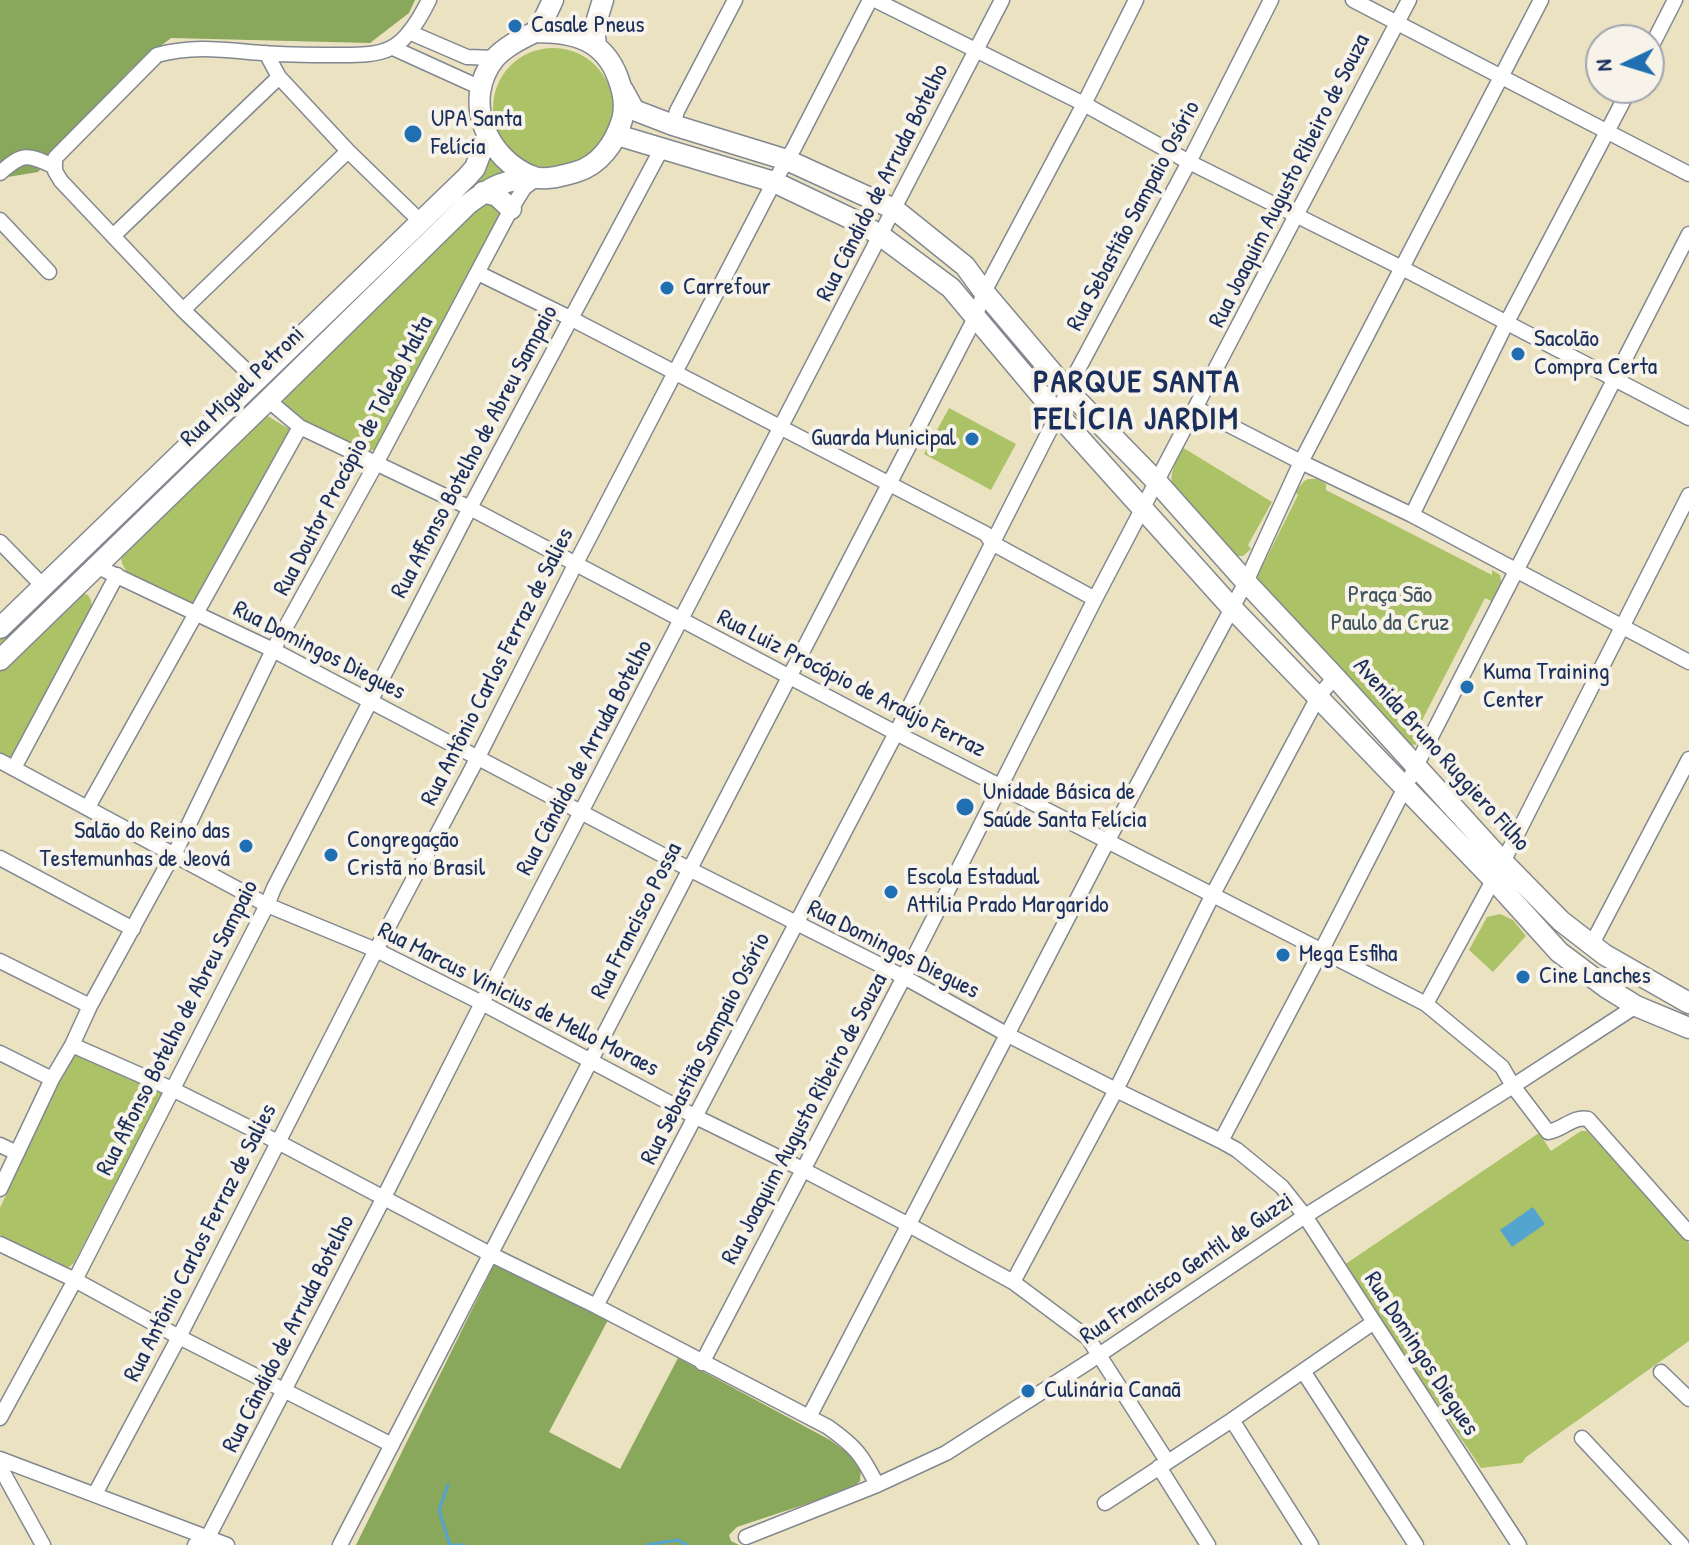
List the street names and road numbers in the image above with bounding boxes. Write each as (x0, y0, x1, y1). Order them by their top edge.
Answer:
street label: Rua Joaquim Augusto Ribeiro de Souza (1203, 29, 1377, 333)
street label: Rua Cândido de Arruda Botelho (811, 60, 955, 306)
street label: Rua Sebastião Sampaio Osório (1061, 96, 1207, 336)
street label: Rua Affonso Botelho de Abreu Sampaio (385, 301, 565, 603)
street label: Rua Doutor Procópio de Toledo Malta (268, 311, 440, 601)
street label: Rua Miguel Petroni (175, 321, 311, 453)
street label: Rua Antônio Carlos Ferraz de Salies (415, 523, 581, 811)
street label: Rua Domingos Diegues (228, 595, 410, 707)
street label: Rua Luiz Procópio de Araújo Ferraz (712, 604, 990, 764)
street label: Rua Cândido de Arruda Botelho (511, 635, 659, 881)
street label: Avenida Bruno Ruggiero Filho (1347, 652, 1535, 858)
street label: Rua Francisco Possa (585, 838, 689, 1004)
street label: Rua Affonso Botelho de Abreu Sampaio (91, 876, 265, 1180)
street label: Rua Domingos Diegues (802, 894, 984, 1006)
street label: Rua Marcus Vinicius de Mello Moraes (373, 916, 663, 1084)
street label: Rua Sebastião Sampaio Osório (635, 928, 777, 1170)
street label: Rua Joaquim Augusto Ribeiro de Souza (716, 969, 894, 1269)
street label: Rua Antônio Carlos Ferraz de Salies (118, 1099, 284, 1387)
street label: Rua Francisco Gentil de Guzzi (1075, 1187, 1299, 1351)
street label: Rua Cândido de Arruda Botelho (217, 1211, 361, 1457)
street label: Rua Domingos Diegues (1357, 1267, 1485, 1441)

